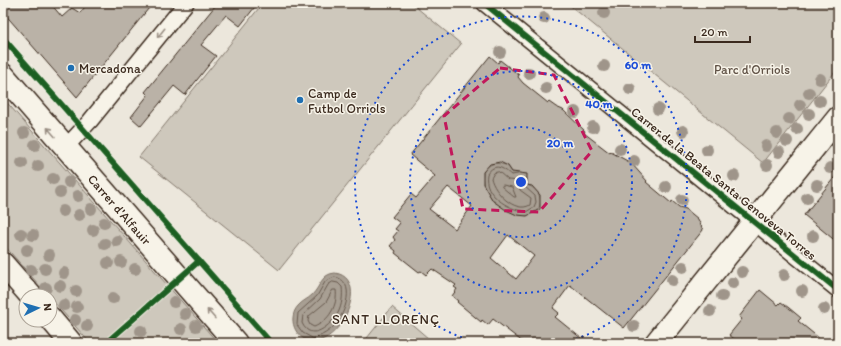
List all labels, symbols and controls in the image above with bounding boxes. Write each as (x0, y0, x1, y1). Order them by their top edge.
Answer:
scale bar (695, 18, 750, 44)
text: 20 m (701, 25, 728, 39)
one-way arrow (157, 28, 166, 39)
text: 60 m (625, 58, 652, 72)
place label: Mercadona (79, 61, 141, 76)
park label: Parc d'Orriols (714, 62, 790, 77)
marker: Mercadona (66, 63, 76, 73)
place label: Camp de Futbol Orriols (308, 86, 386, 116)
marker: Camp de Futbol Orriols (295, 95, 305, 105)
text: 40 m (585, 97, 614, 111)
street label: Carrer de la Beata Santa Genoveva Torres (628, 104, 820, 263)
one-way arrow (47, 126, 56, 137)
text: 20 m (547, 136, 574, 150)
street label: Carrer d'Alfauir (85, 171, 155, 249)
centre of rings (514, 175, 528, 189)
north arrow (18, 288, 58, 328)
text: N (41, 303, 54, 311)
one-way arrow (206, 308, 215, 319)
district label: SANT LLORENÇ (332, 311, 440, 328)

